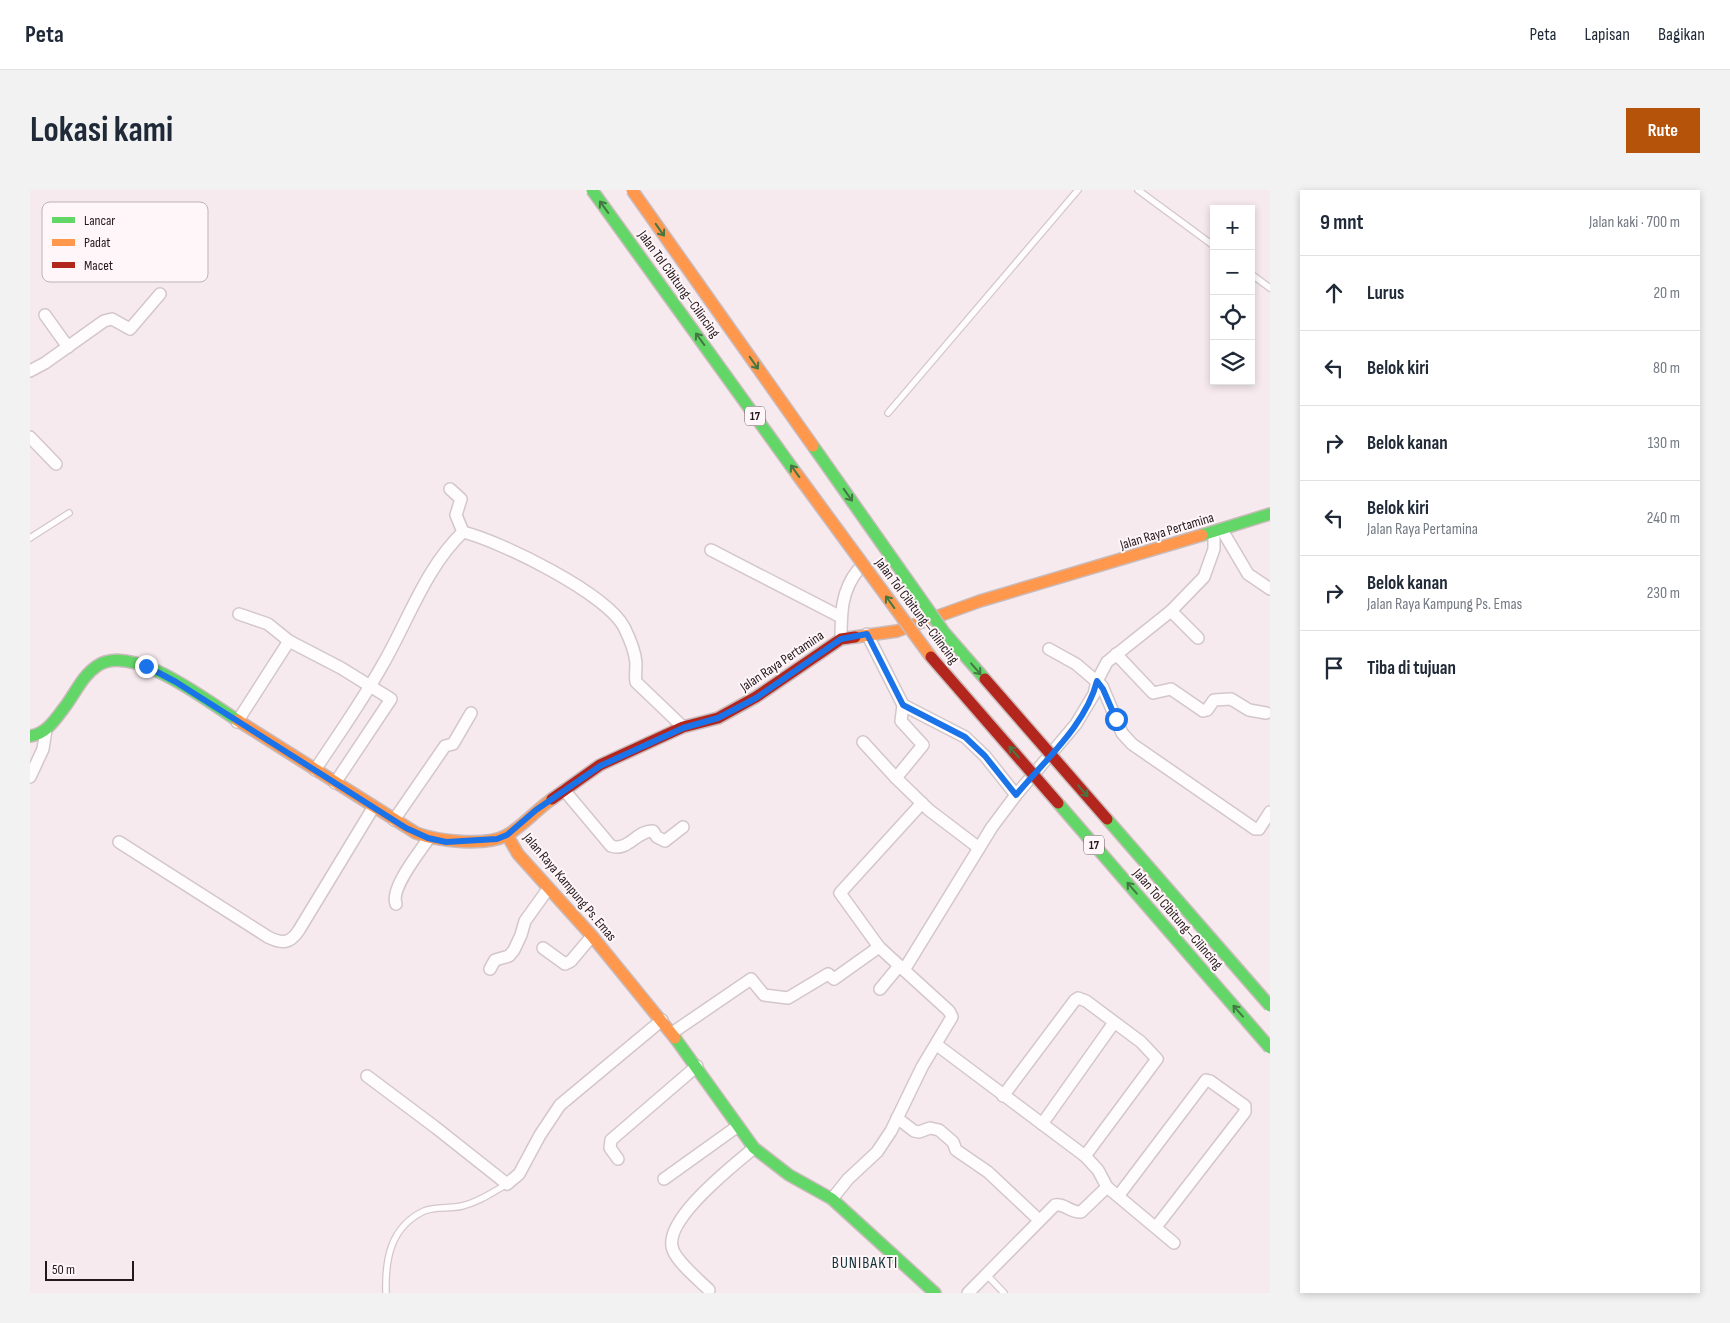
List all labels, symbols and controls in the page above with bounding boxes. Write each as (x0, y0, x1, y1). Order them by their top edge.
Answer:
text: Peta (25, 20, 64, 49)
text: Peta (1529, 24, 1557, 45)
text: Lapisan (1585, 24, 1630, 45)
text: Bagikan (1658, 24, 1705, 45)
button: Rute (1626, 108, 1700, 153)
text: Lokasi kami (30, 109, 173, 152)
one-way arrow (599, 201, 610, 214)
legend (42, 202, 208, 282)
map controls (1210, 205, 1255, 385)
button: + (1210, 205, 1255, 250)
text: 9 mnt (1320, 210, 1364, 235)
text: Lancar (84, 212, 115, 229)
text: Jalan kaki · 700 m (1589, 213, 1680, 232)
one-way arrow (655, 223, 665, 237)
street label: Jalan Tol Cibitung–Cilincing (634, 226, 724, 341)
text: Padat (84, 234, 111, 251)
button: − (1210, 250, 1255, 295)
text: Macet (84, 257, 113, 274)
icon: ahead (1320, 279, 1348, 307)
text: Lurus (1367, 282, 1404, 305)
text: 20 m (1653, 284, 1680, 303)
button: locate (1210, 295, 1255, 340)
one-way arrow (694, 333, 705, 346)
button: layers (1210, 340, 1255, 385)
icon: left (1320, 354, 1348, 382)
one-way arrow (749, 355, 759, 369)
text: Belok kiri (1367, 357, 1429, 380)
text: 80 m (1653, 359, 1680, 378)
road number: 17 (745, 407, 765, 426)
icon: right (1320, 429, 1348, 457)
text: Belok kanan (1367, 432, 1448, 455)
text: 130 m (1648, 434, 1680, 453)
one-way arrow (790, 464, 800, 478)
one-way arrow (843, 488, 853, 502)
text: Belok kiri (1367, 497, 1429, 520)
icon: left (1320, 504, 1348, 532)
street label: Jalan Raya Pertamina (1117, 509, 1216, 554)
text: 240 m (1647, 509, 1680, 528)
text: Jalan Raya Pertamina (1367, 520, 1478, 539)
street label: Jalan Tol Cibitung–Cilincing (871, 554, 963, 668)
text: Belok kanan (1367, 572, 1448, 595)
icon: right (1320, 579, 1348, 607)
text: 230 m (1647, 584, 1680, 603)
one-way arrow (885, 595, 895, 609)
text: Jalan Raya Kampung Ps. Emas (1367, 595, 1522, 614)
street label: Jalan Raya Pertamina (736, 627, 827, 696)
icon: arrive (1320, 654, 1348, 682)
route end (135, 655, 158, 678)
text: Tiba di tujuan (1367, 657, 1456, 680)
one-way arrow (971, 662, 982, 675)
route start (1105, 708, 1128, 731)
one-way arrow (1009, 746, 1020, 759)
one-way arrow (1077, 785, 1089, 798)
street label: Jalan Raya Kampung Ps. Emas (519, 829, 620, 945)
road number: 17 (1084, 836, 1104, 854)
street label: Jalan Tol Cibitung–Cilincing (1129, 864, 1227, 973)
one-way arrow (1126, 882, 1137, 895)
one-way arrow (1232, 1004, 1244, 1017)
district label: BUNIBAKTI (832, 1254, 898, 1273)
scale bar (45, 1258, 134, 1281)
text: 50 m (52, 1261, 75, 1278)

